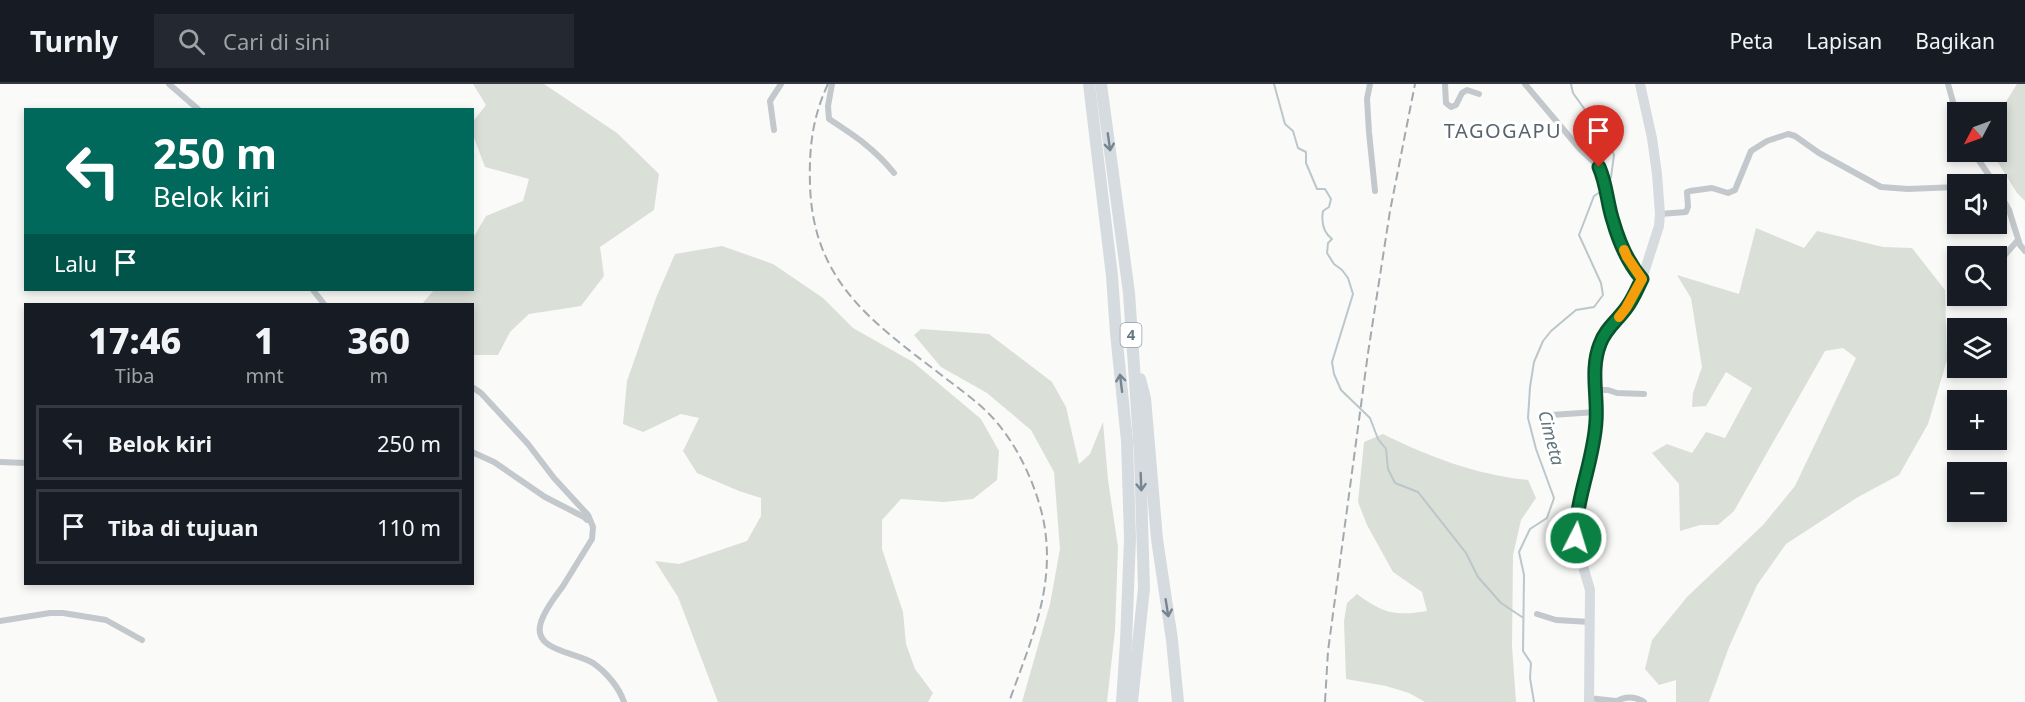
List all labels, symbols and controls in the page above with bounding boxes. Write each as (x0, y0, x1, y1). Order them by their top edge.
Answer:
search box (154, 14, 574, 68)
text: Turnly (30, 22, 118, 60)
icon: search (175, 25, 208, 58)
text: Cari di sini (223, 26, 330, 56)
text: Peta (1729, 27, 1773, 55)
text: Lapisan (1806, 27, 1882, 55)
text: Bagikan (1915, 27, 1995, 55)
north arrow (1947, 102, 2007, 162)
map controls (1947, 102, 2007, 522)
pin (1573, 105, 1624, 167)
icon: arrive (1582, 114, 1615, 147)
district label: TAGOGAPU (1444, 117, 1562, 144)
text: 250 m (153, 124, 277, 181)
icon: left (54, 132, 132, 210)
one-way arrow (1103, 132, 1114, 151)
button: sound (1947, 174, 2007, 234)
text: Belok kiri (153, 178, 270, 215)
icon: arrive (109, 246, 142, 279)
button: search (1947, 246, 2007, 306)
text: Lalu (54, 248, 97, 278)
text: 17:46 (88, 316, 181, 365)
text: 1 (254, 316, 275, 365)
text: 360 (348, 316, 410, 365)
button: layers (1947, 318, 2007, 378)
road number: 4 (1120, 323, 1142, 347)
text: Tiba (115, 362, 155, 389)
text: mnt (245, 362, 284, 389)
text: m (369, 362, 388, 389)
one-way arrow (1116, 373, 1127, 393)
button: + (1947, 390, 2007, 450)
water label: Cimeta (1533, 408, 1571, 468)
icon: left (57, 426, 90, 459)
text: Belok kiri (108, 428, 212, 458)
text: 250 m (377, 428, 441, 458)
button: − (1947, 462, 2007, 522)
one-way arrow (1136, 472, 1147, 492)
position arrow (1544, 506, 1608, 570)
icon: arrive (57, 510, 90, 543)
text: Tiba di tujuan (108, 512, 258, 542)
text: 110 m (377, 512, 441, 542)
one-way arrow (1162, 597, 1173, 617)

